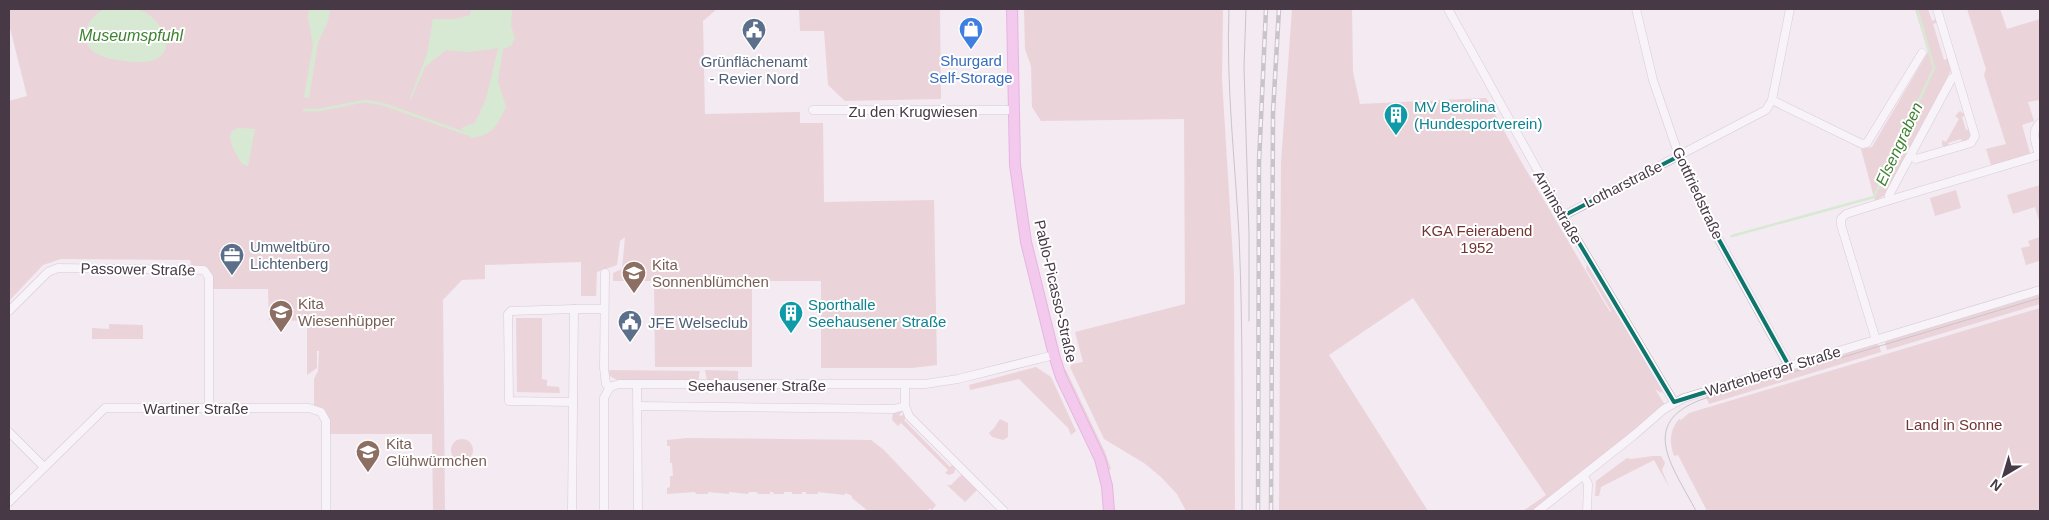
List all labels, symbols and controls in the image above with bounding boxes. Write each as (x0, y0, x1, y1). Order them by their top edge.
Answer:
shop icon: Shurgard Self-Storage (958, 16, 984, 50)
public building icon: Grünflächenamt - Revier Nord (741, 17, 767, 51)
water label: Museumspfuhl (79, 27, 183, 44)
place label: Shurgard Self-Storage (929, 52, 1013, 86)
place label: Grünflächenamt - Revier Nord (701, 53, 808, 87)
place label: MV Berolina (Hundesportverein) (1414, 98, 1542, 132)
water label: Elsengraben (1872, 100, 1926, 188)
building icon: MV Berolina (Hundesportverein) (1383, 102, 1409, 136)
street label: Zu den Krugwiesen (848, 103, 978, 120)
street label: Gottfriedstraße (1669, 144, 1727, 242)
street label: Lotharstraße (1581, 157, 1665, 211)
street label: Arnimstraße (1530, 167, 1586, 247)
street label: Pablo-Picasso-Straße (1031, 218, 1081, 364)
park label: KGA Feierabend 1952 (1422, 222, 1532, 256)
place label: Umweltbüro Lichtenberg (250, 238, 330, 272)
office icon: Umweltbüro Lichtenberg (219, 242, 245, 276)
place label: Kita Sonnenblümchen (652, 256, 769, 290)
street label: Passower Straße (80, 259, 196, 279)
school or university icon: Kita Sonnenblümchen (621, 260, 647, 294)
place label: Kita Wiesenhüpper (298, 295, 395, 329)
place label: Sporthalle Seehausener Straße (808, 296, 946, 330)
school or university icon: Kita Wiesenhüpper (268, 299, 294, 333)
building icon: Sporthalle Seehausener Straße (778, 300, 804, 334)
public building icon: JFE Welseclub (617, 309, 643, 343)
place label: JFE Welseclub (648, 314, 748, 331)
street label: Wartenberger Straße (1703, 342, 1843, 400)
street label: Seehausener Straße (688, 377, 826, 394)
street label: Wartiner Straße (143, 400, 249, 417)
park label: Land in Sonne (1906, 416, 2002, 433)
place label: Kita Glühwürmchen (386, 435, 487, 469)
school or university icon: Kita Glühwürmchen (355, 439, 381, 473)
north arrow (1979, 450, 2029, 500)
text: N (1987, 476, 2005, 495)

